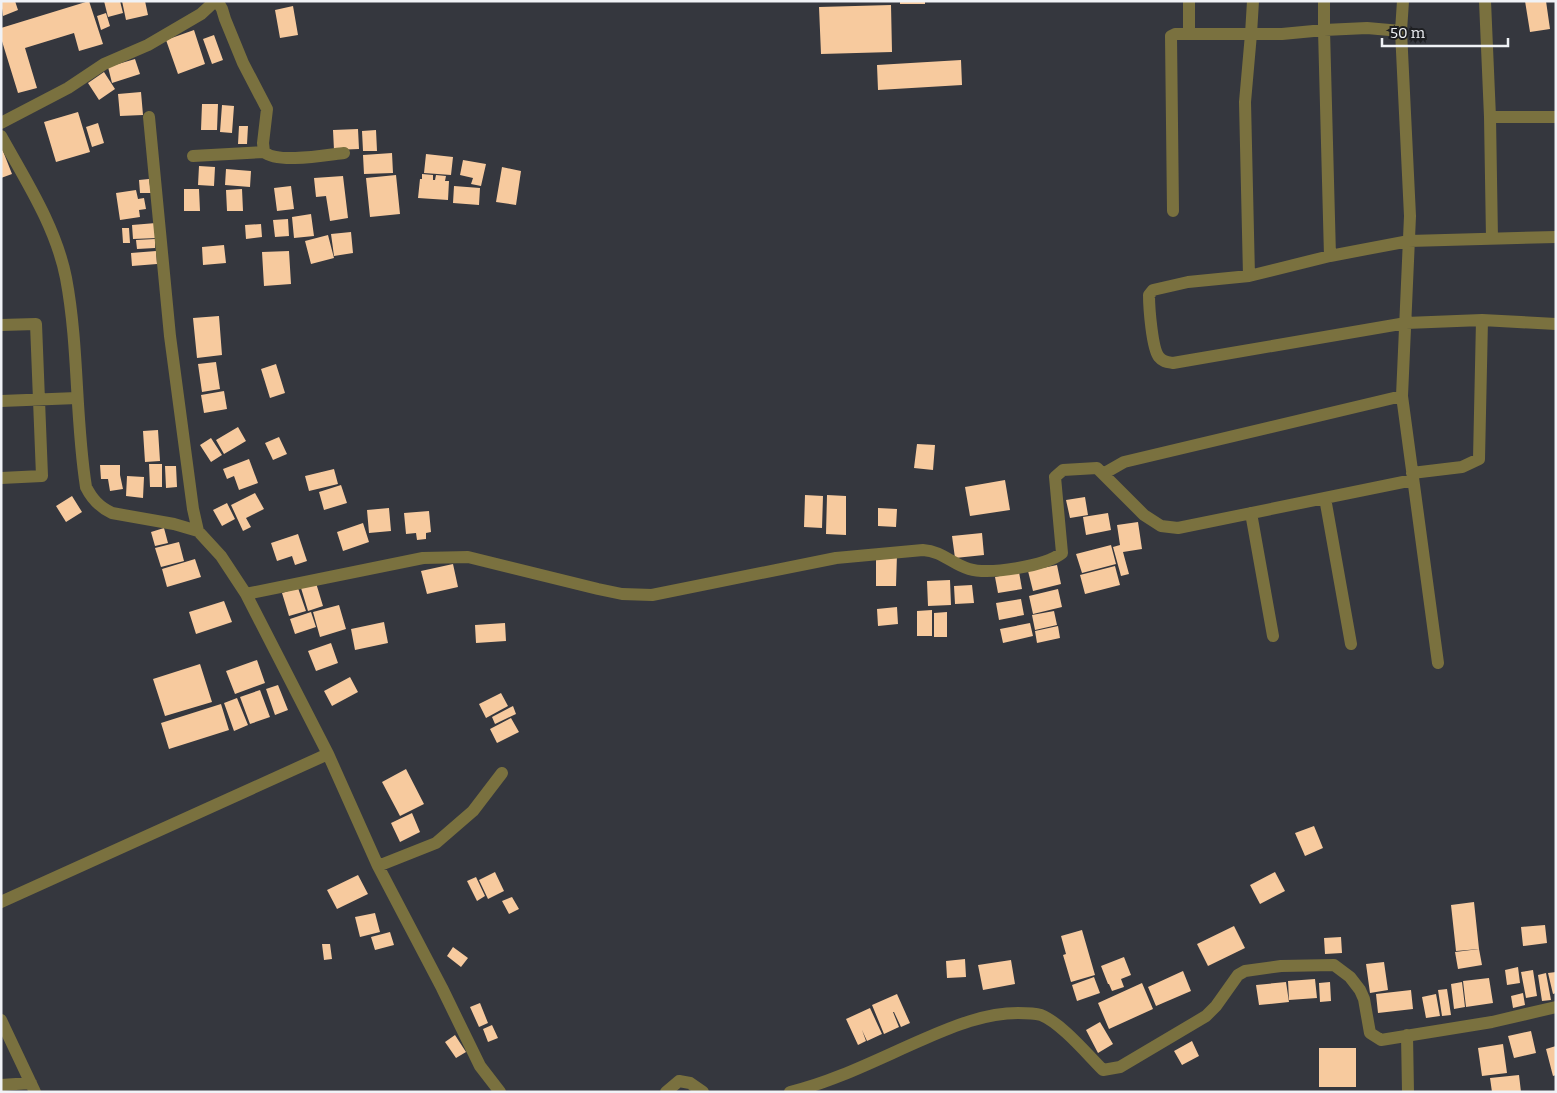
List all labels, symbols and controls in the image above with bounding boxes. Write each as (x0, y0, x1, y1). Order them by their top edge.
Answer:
scale bar (1382, 15, 1508, 47)
text: 50 m (1390, 24, 1426, 42)

